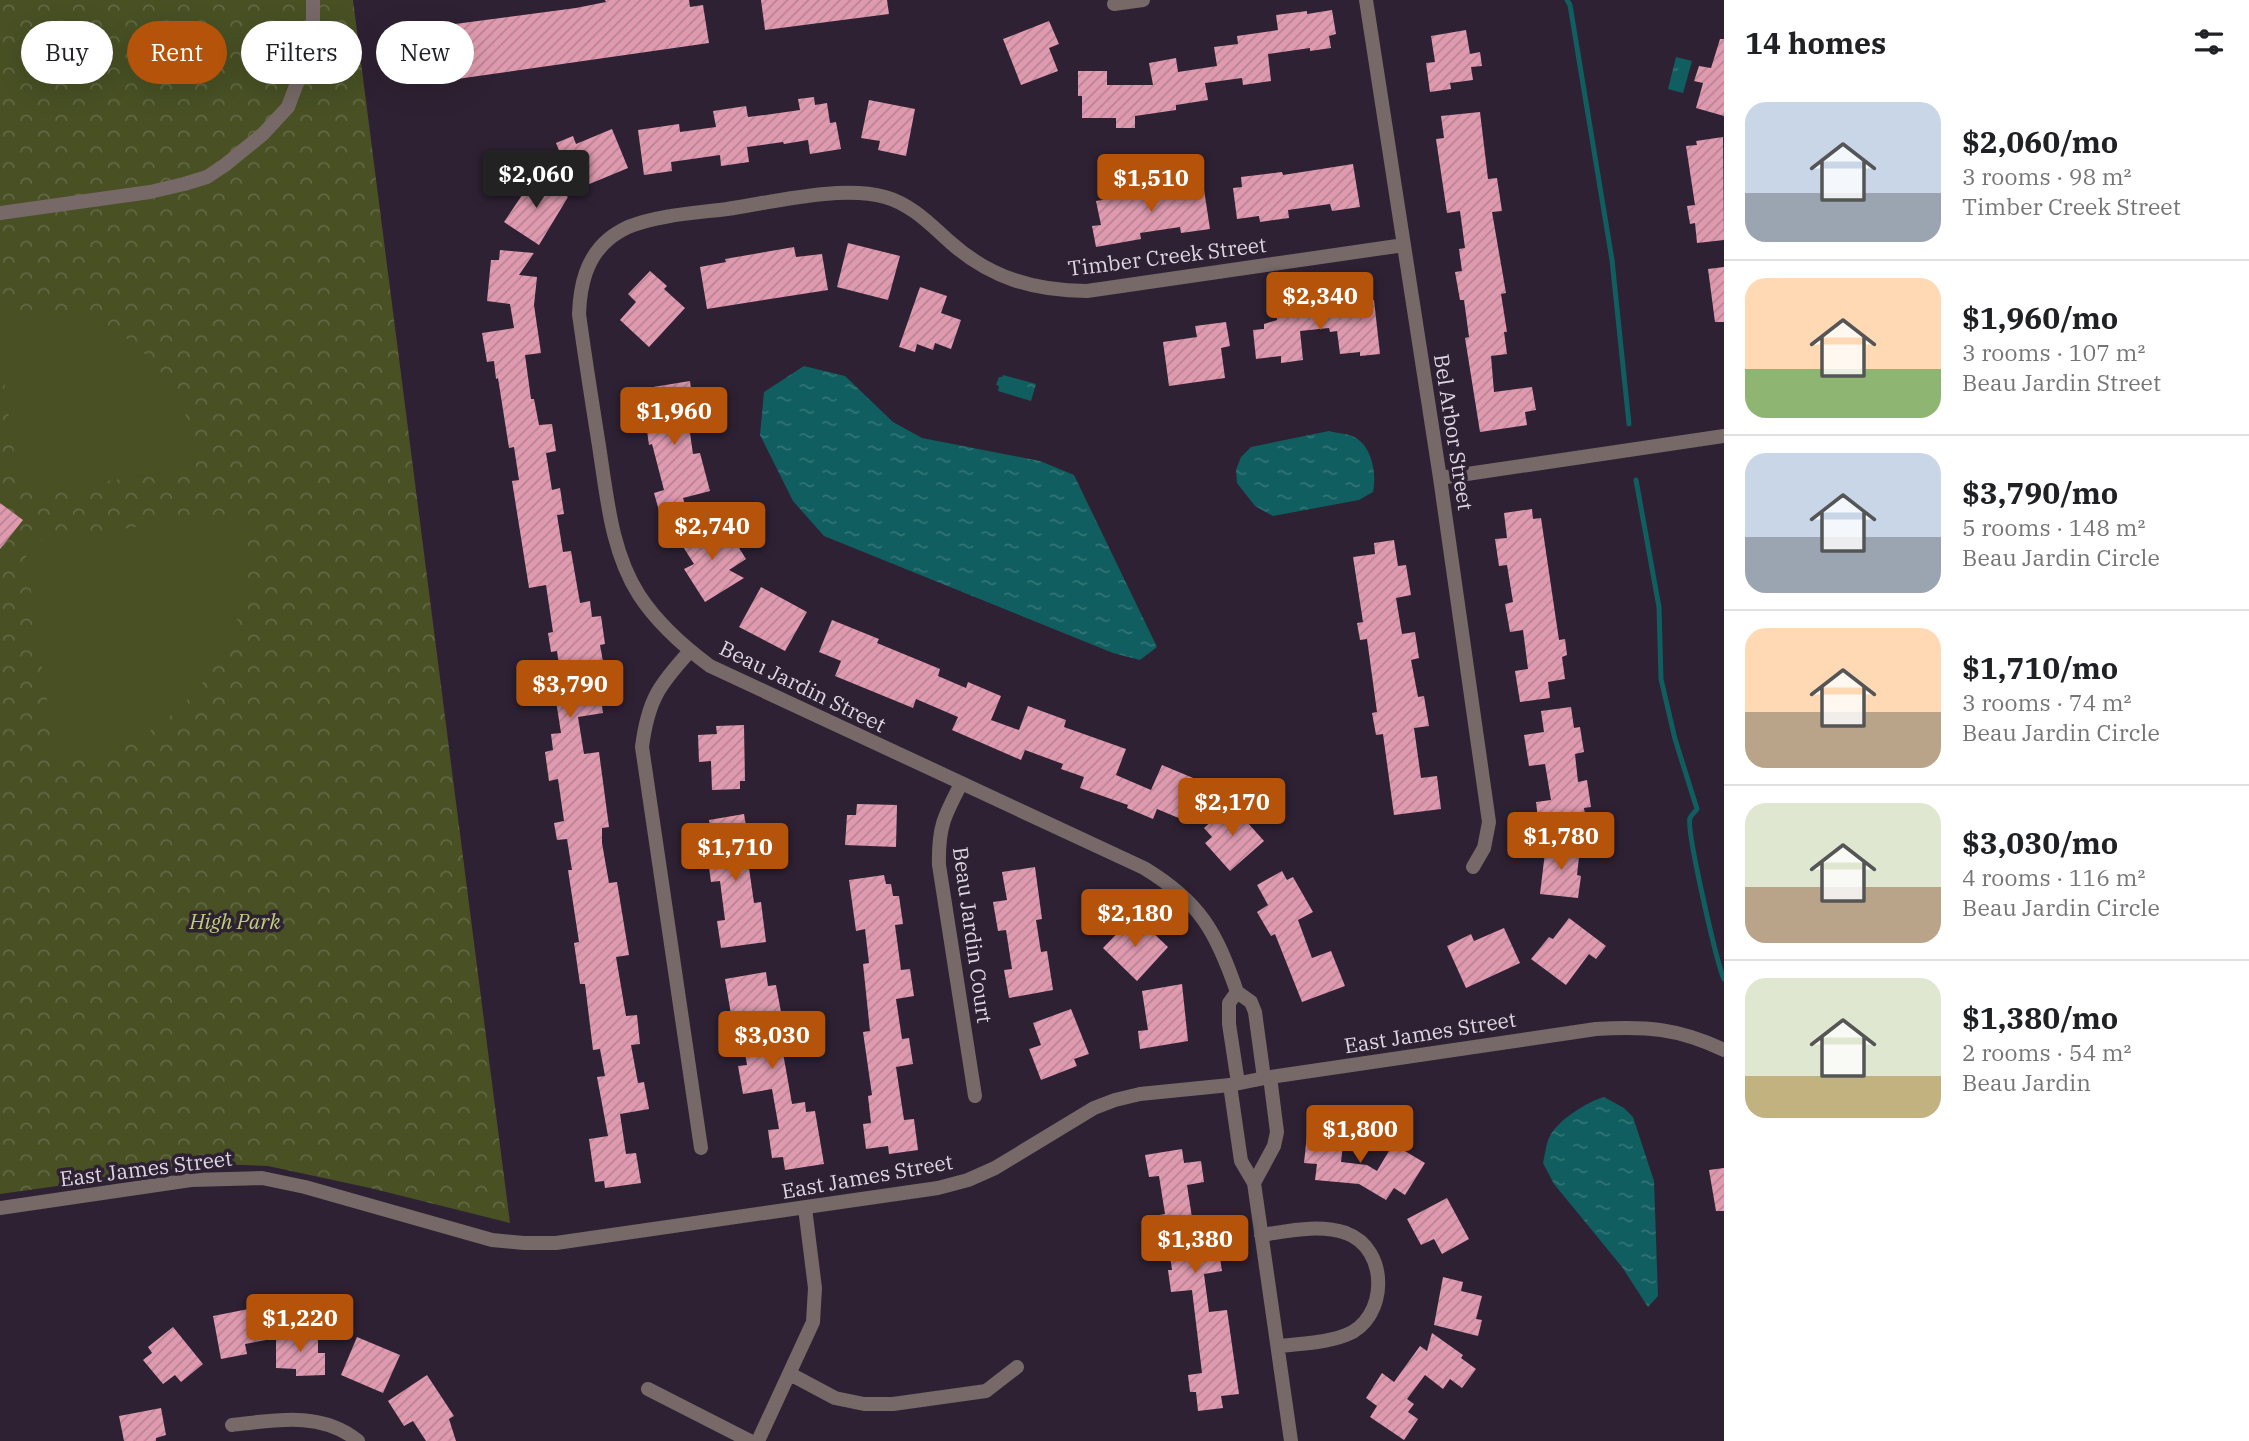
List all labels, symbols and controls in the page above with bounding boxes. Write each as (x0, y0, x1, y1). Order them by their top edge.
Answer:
chip: Buy (21, 21, 113, 84)
chip: Rent (127, 21, 227, 84)
chip: Filters (241, 21, 362, 84)
chip: New (376, 21, 474, 84)
text: 14 homes (1745, 23, 1886, 62)
icon: filters (2190, 23, 2228, 61)
text: $2,060/mo (1962, 122, 2118, 161)
icon: home (1801, 130, 1885, 214)
pin: $2,060 (479, 150, 593, 210)
pin: $1,510 (1094, 154, 1208, 214)
text: $2,060 (498, 158, 574, 188)
text: 3 rooms · 98 m² (1962, 161, 2132, 191)
text: $1,510 (1113, 162, 1189, 192)
text: Timber Creek Street (1962, 191, 2181, 221)
street label: Timber Creek Street (1066, 230, 1268, 282)
pin: $2,340 (1263, 272, 1377, 332)
text: $2,340 (1282, 280, 1358, 310)
text: $1,960/mo (1962, 298, 2118, 337)
icon: home (1801, 306, 1885, 390)
text: 3 rooms · 107 m² (1962, 337, 2145, 367)
street label: Bel Arbor Street (1428, 352, 1480, 512)
text: Beau Jardin Street (1962, 367, 2161, 397)
pin: $1,960 (617, 388, 731, 447)
text: $1,960 (636, 395, 712, 425)
text: $3,790/mo (1962, 473, 2118, 512)
icon: home (1801, 481, 1885, 565)
pin: $2,740 (655, 503, 769, 562)
text: $2,740 (674, 510, 750, 540)
text: 5 rooms · 148 m² (1962, 512, 2145, 542)
text: Beau Jardin Circle (1962, 542, 2160, 572)
street label: Beau Jardin Street (715, 634, 891, 738)
text: $1,710/mo (1962, 648, 2118, 687)
icon: home (1801, 656, 1885, 740)
pin: $3,790 (513, 660, 627, 720)
text: $3,790 (532, 668, 608, 698)
text: 3 rooms · 74 m² (1962, 687, 2132, 717)
text: Beau Jardin Circle (1962, 717, 2160, 747)
pin: $2,170 (1175, 778, 1289, 838)
text: $2,170 (1194, 786, 1270, 816)
pin: $1,780 (1504, 812, 1618, 872)
text: $1,780 (1523, 820, 1599, 850)
text: $3,030/mo (1962, 823, 2118, 862)
pin: $1,710 (678, 824, 792, 883)
text: $1,710 (697, 831, 773, 861)
icon: home (1801, 831, 1885, 915)
street label: Beau Jardin Court (947, 845, 999, 1025)
text: 4 rooms · 116 m² (1962, 862, 2145, 892)
pin: $2,180 (1078, 890, 1192, 949)
text: Beau Jardin Circle (1962, 892, 2160, 922)
text: $2,180 (1097, 897, 1173, 927)
park label: High Park (188, 907, 281, 935)
text: $1,380/mo (1962, 998, 2118, 1037)
street label: East James Street (1342, 1005, 1518, 1059)
icon: home (1801, 1006, 1885, 1090)
pin: $3,030 (715, 1012, 829, 1071)
text: $3,030 (734, 1019, 810, 1049)
text: 2 rooms · 54 m² (1962, 1037, 2132, 1067)
text: Beau Jardin (1962, 1067, 2091, 1097)
pin: $1,800 (1303, 1106, 1417, 1165)
text: $1,800 (1322, 1113, 1398, 1143)
street label: East James Street (58, 1144, 234, 1192)
street label: East James Street (779, 1147, 955, 1205)
pin: $1,380 (1138, 1216, 1252, 1275)
text: $1,380 (1157, 1223, 1233, 1253)
pin: $1,220 (243, 1294, 357, 1354)
text: $1,220 (262, 1302, 338, 1332)

